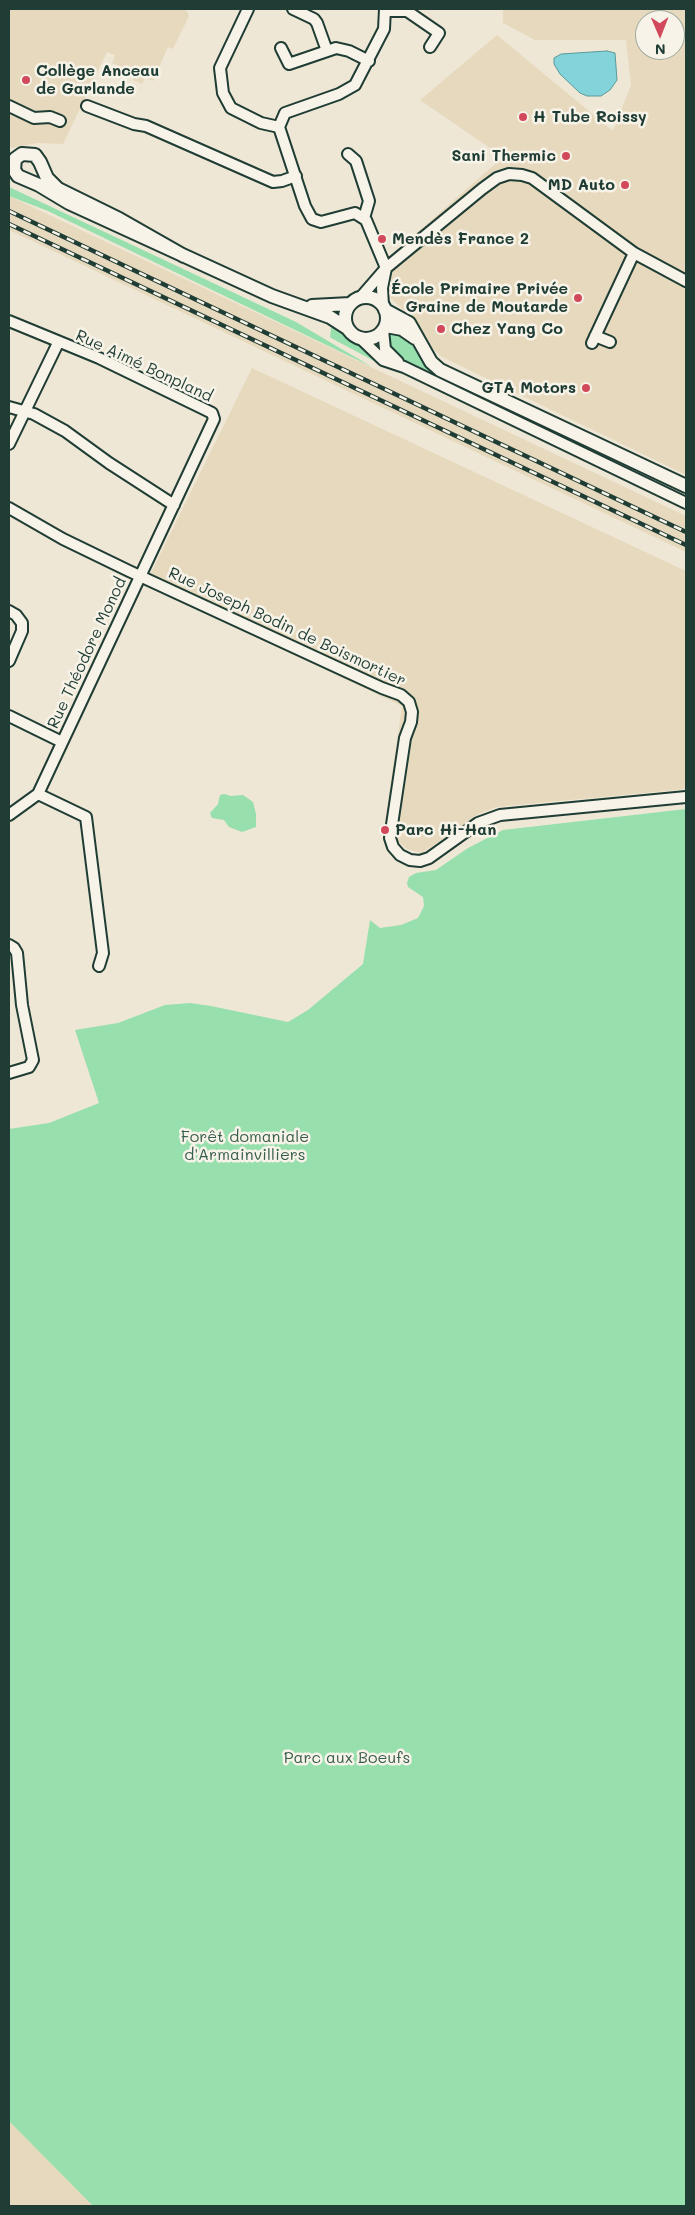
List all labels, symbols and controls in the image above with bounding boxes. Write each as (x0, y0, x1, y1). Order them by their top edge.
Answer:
north arrow (635, 10, 685, 60)
text: N (655, 40, 666, 59)
place label: Collège Anceau de Garlande (36, 61, 159, 99)
marker: Collège Anceau de Garlande (20, 74, 32, 86)
place label: H Tube Roissy (533, 107, 647, 127)
marker: H Tube Roissy (517, 111, 529, 123)
place label: Sani Thermic (452, 146, 556, 166)
marker: Sani Thermic (560, 150, 572, 162)
place label: MD Auto (548, 175, 615, 195)
marker: MD Auto (619, 179, 631, 191)
place label: Mendès France 2 (392, 229, 529, 249)
marker: Mendès France 2 (376, 233, 388, 245)
place label: École Primaire Privée Graine de Moutarde (391, 279, 568, 317)
marker: École Primaire Privée Graine de Moutarde (572, 292, 584, 304)
place label: Chez Yang Co (451, 319, 563, 339)
marker: Chez Yang Co (435, 323, 447, 335)
street label: Rue Aimé Bonpland (72, 326, 216, 406)
place label: GTA Motors (481, 378, 576, 398)
marker: GTA Motors (580, 382, 592, 394)
street label: Rue Joseph Bodin de Boismortier (165, 563, 409, 691)
street label: Rue Théodore Monod (43, 574, 131, 732)
place label: Parc Hi-Han (395, 820, 496, 840)
marker: Parc Hi-Han (379, 824, 391, 836)
park label: Forêt domaniale d'Armainvilliers (181, 1127, 309, 1165)
park label: Parc aux Boeufs (284, 1748, 410, 1768)

